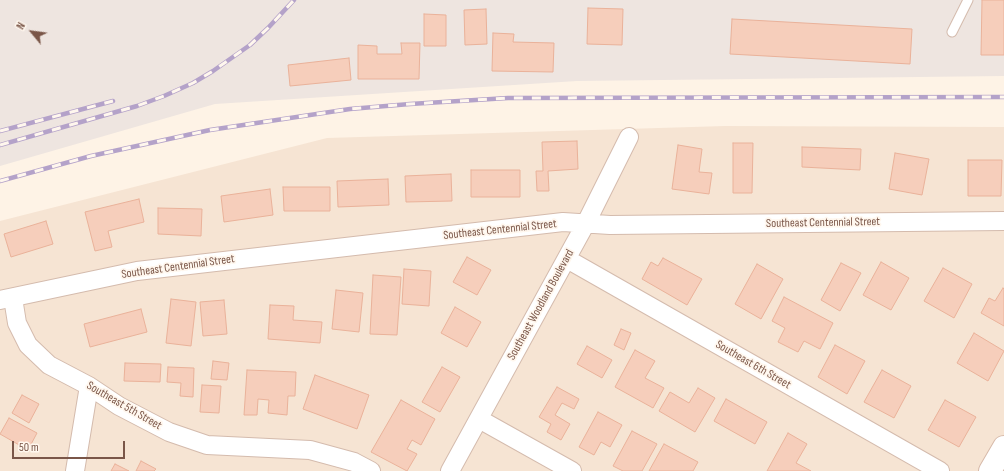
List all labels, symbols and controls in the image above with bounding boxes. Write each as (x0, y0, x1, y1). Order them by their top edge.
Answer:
north arrow (12, 12, 52, 52)
text: N (14, 20, 28, 32)
street label: Southeast Centennial Street (766, 215, 880, 231)
street label: Southeast Centennial Street (443, 217, 557, 243)
street label: Southeast Woodland Boulevard (505, 247, 577, 363)
street label: Southeast Centennial Street (121, 252, 235, 282)
street label: Southeast 6th Street (713, 338, 793, 392)
street label: Southeast 5th Street (84, 379, 164, 433)
scale bar (14, 433, 127, 459)
text: 50 m (19, 440, 39, 455)

